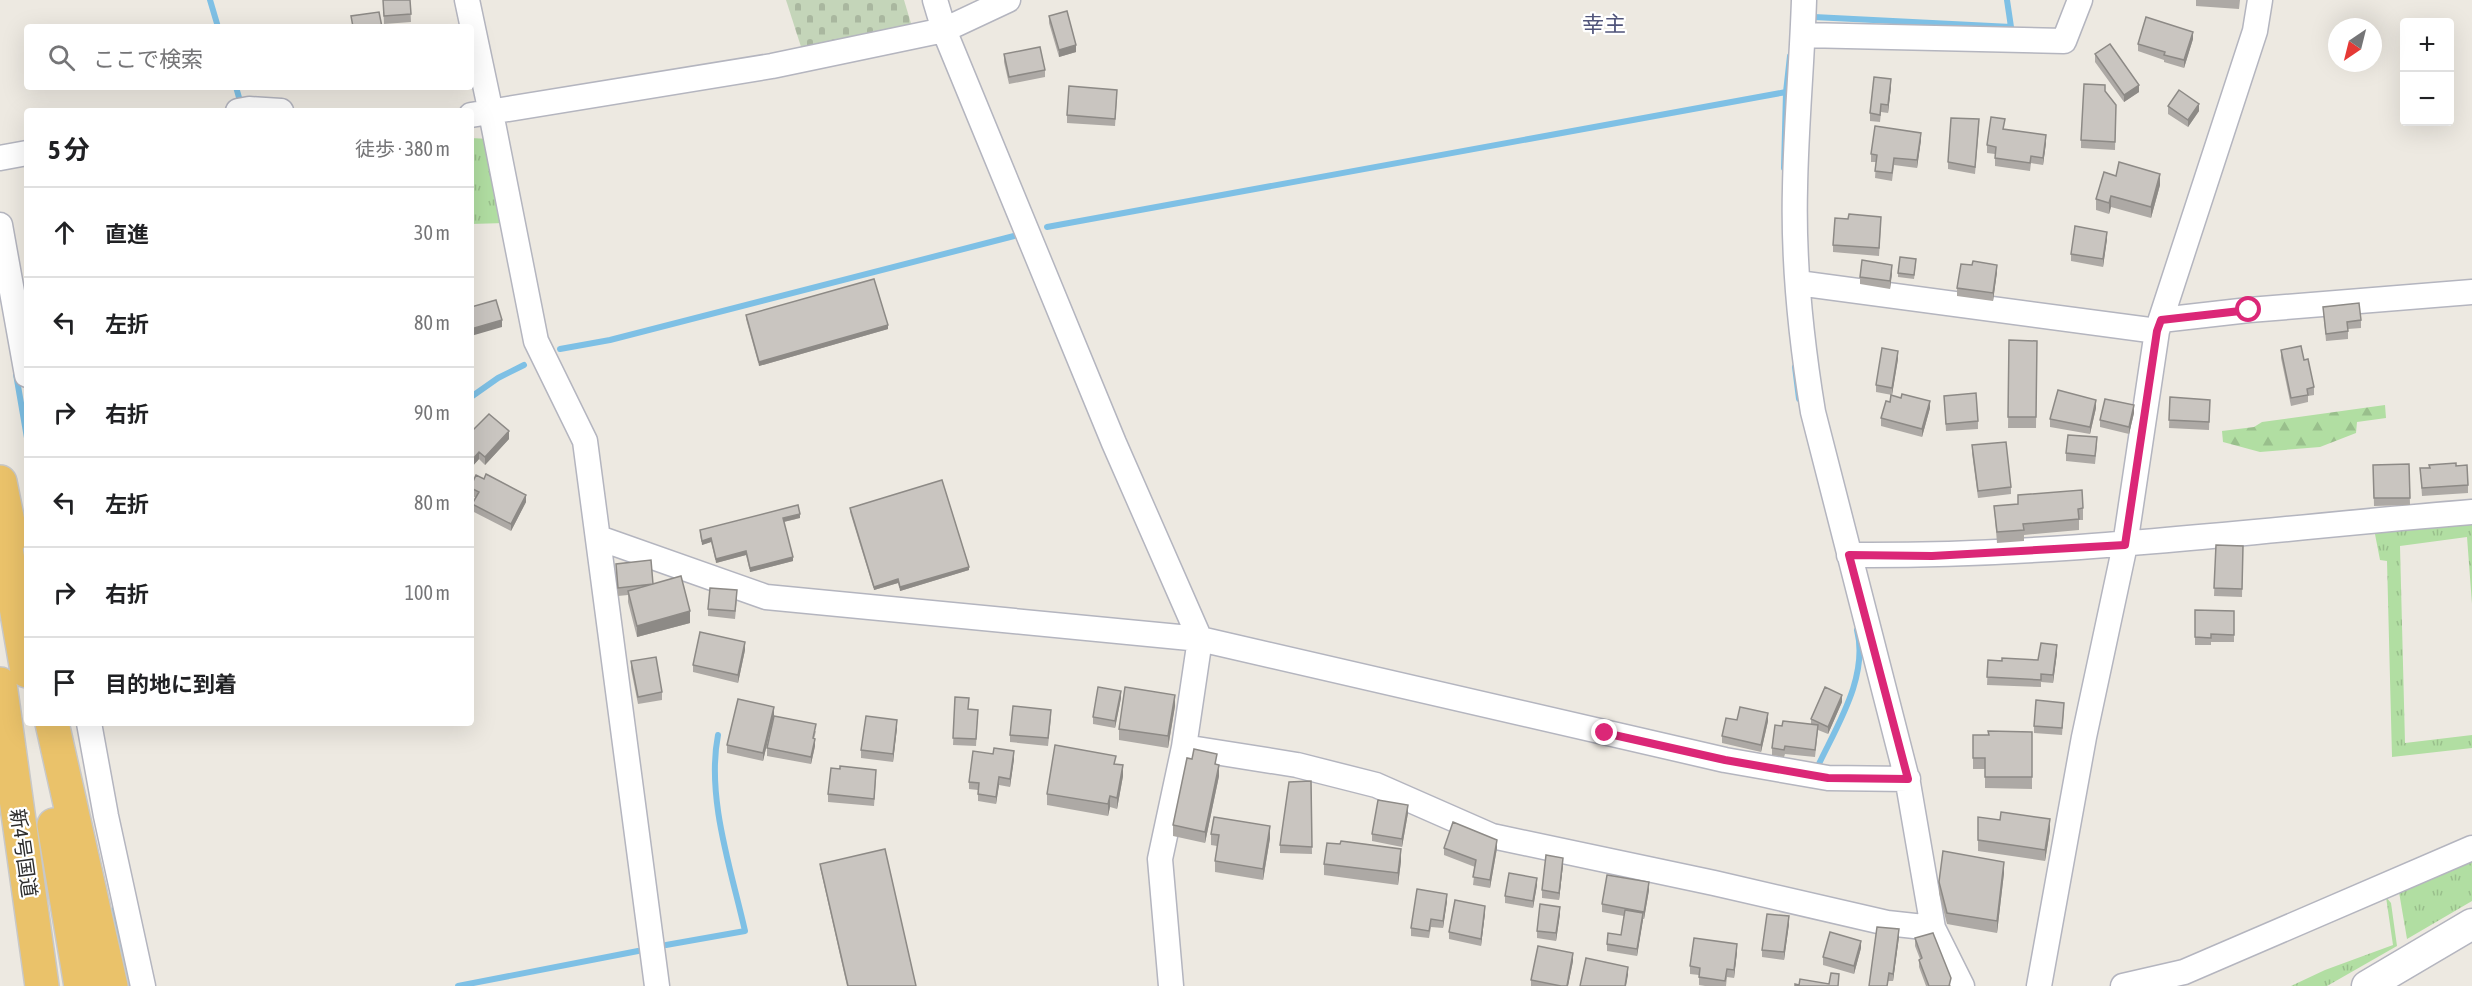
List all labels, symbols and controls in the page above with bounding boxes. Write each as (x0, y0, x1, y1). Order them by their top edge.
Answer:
district label: 幸主 (1582, 11, 1626, 37)
north arrow (2328, 18, 2382, 72)
map controls (2400, 18, 2454, 126)
button: + (2400, 18, 2454, 72)
search box (24, 24, 474, 90)
icon: search (45, 41, 78, 74)
text: ここで検索 (93, 46, 203, 72)
button: − (2400, 72, 2454, 126)
text: 5 分 (48, 135, 90, 165)
text: 徒歩 · 380 m (355, 137, 450, 160)
icon: ahead (48, 216, 81, 249)
text: 直進 (105, 221, 149, 247)
text: 30 m (414, 221, 450, 244)
route start (2235, 296, 2261, 322)
icon: left (48, 306, 81, 339)
text: 左折 (105, 311, 149, 337)
text: 80 m (414, 311, 450, 334)
icon: right (48, 396, 81, 429)
text: 右折 (105, 401, 149, 427)
text: 90 m (414, 401, 450, 424)
icon: left (48, 486, 81, 519)
text: 左折 (105, 491, 149, 517)
text: 80 m (414, 491, 450, 514)
icon: right (48, 576, 81, 609)
text: 右折 (105, 581, 149, 607)
text: 100 m (405, 581, 450, 604)
icon: arrive (48, 666, 81, 699)
text: 目的地に到着 (105, 671, 237, 697)
route end (1591, 719, 1617, 745)
street label: 新4号国道 (6, 807, 42, 899)

